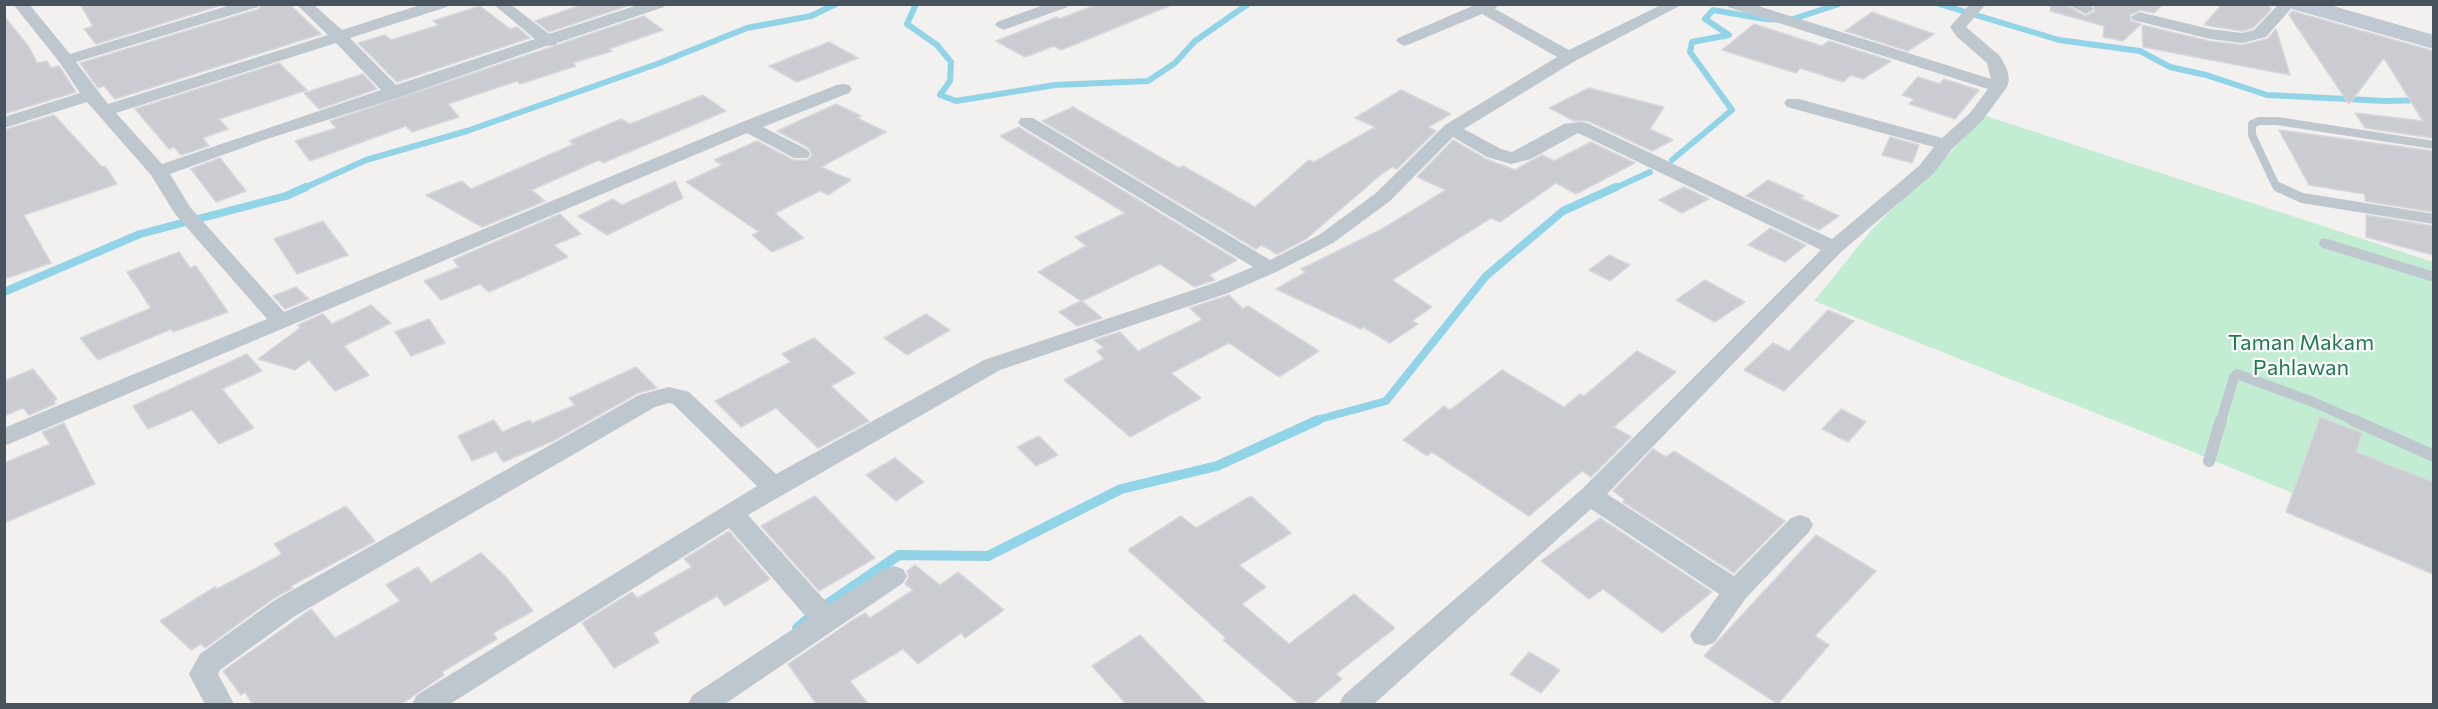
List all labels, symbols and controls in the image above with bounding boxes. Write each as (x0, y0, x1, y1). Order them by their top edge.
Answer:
park label: Taman Makam Pahlawan (2228, 330, 2374, 382)

